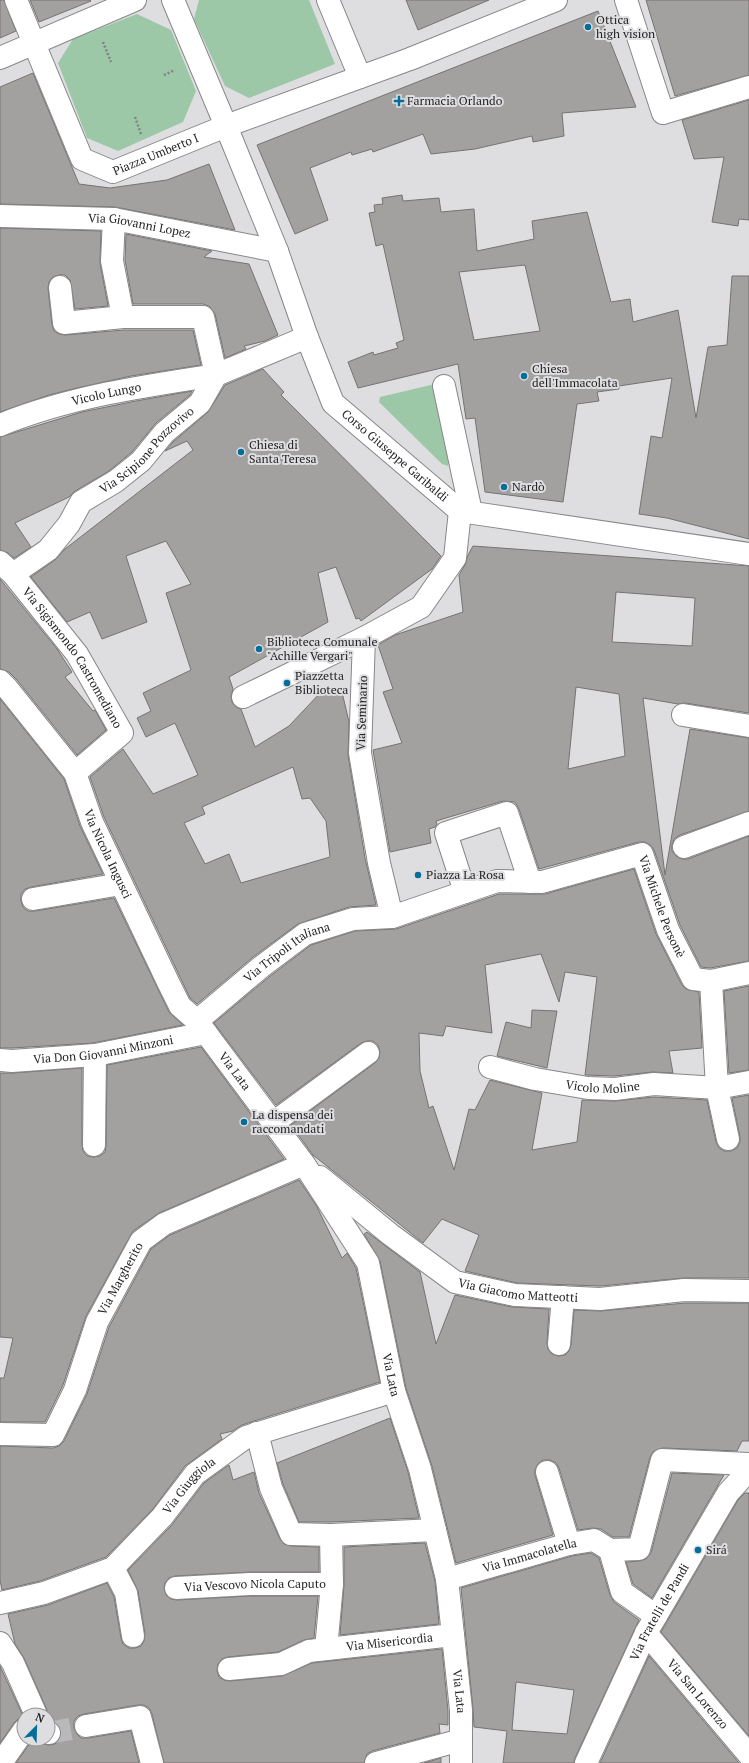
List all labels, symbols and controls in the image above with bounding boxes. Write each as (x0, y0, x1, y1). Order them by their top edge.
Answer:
place label: Ottica high vision (596, 12, 655, 41)
marker: Ottica high vision (583, 22, 593, 32)
place label: Farmacia Orlando (407, 93, 503, 108)
marker: Farmacia Orlando (394, 96, 404, 106)
street label: Piazza Umberto I (111, 130, 201, 178)
street label: Via Giovanni Lopez (88, 210, 192, 241)
place label: Chiesa dell'Immacolata (532, 361, 618, 390)
marker: Chiesa dell'Immacolata (519, 371, 529, 381)
street label: Vicolo Lungo (70, 379, 143, 408)
street label: Via Scipione Pozzovivo (97, 403, 197, 496)
street label: Corso Giuseppe Garibaldi (339, 406, 452, 505)
place label: Chiesa di Santa Teresa (249, 437, 317, 466)
marker: Chiesa di Santa Teresa (236, 447, 246, 457)
place label: Nardò (512, 479, 545, 494)
marker: Nardò (499, 482, 509, 492)
street label: Via Sigismondo Castromediano (20, 584, 126, 731)
place label: Biblioteca Comunale "Achille Vergari" (267, 634, 377, 663)
marker: Biblioteca Comunale "Achille Vergari" (254, 644, 264, 654)
place label: Piazzetta Biblioteca (295, 668, 348, 697)
street label: Via Seminario (353, 675, 370, 751)
marker: Piazzetta Biblioteca (282, 678, 292, 688)
street label: Via Nicola Ingusci (81, 807, 135, 901)
street label: Via Michele Personè (636, 853, 689, 960)
place label: Piazza La Rosa (426, 867, 504, 882)
marker: Piazza La Rosa (413, 870, 423, 880)
street label: Via Tripoli Italiana (240, 919, 332, 985)
street label: Via Don Giovanni Minzoni (33, 1032, 175, 1066)
street label: Via Lata (216, 1049, 254, 1093)
street label: Vicolo Moline (565, 1076, 641, 1096)
place label: La dispensa dei raccomandati (252, 1107, 334, 1136)
marker: La dispensa dei raccomandati (239, 1117, 249, 1127)
street label: Via Margherito (94, 1239, 146, 1317)
street label: Via Giacomo Matteotti (457, 1275, 579, 1305)
street label: Via Lata (380, 1352, 403, 1399)
street label: Via Giuggiola (159, 1454, 218, 1517)
street label: Via Immacolatella (481, 1535, 578, 1575)
place label: Sirá (706, 1542, 727, 1557)
marker: Sirá (693, 1545, 703, 1555)
street label: Via Fratelli de Pandi (626, 1560, 692, 1663)
street label: Via Vescovo Nicola Caputo (184, 1576, 326, 1595)
street label: Via Misericordia (345, 1629, 434, 1654)
street label: Via San Lorenzo (664, 1656, 732, 1732)
street label: Via Lata (450, 1669, 469, 1713)
north arrow (16, 1707, 56, 1747)
text: N (33, 1710, 47, 1726)

